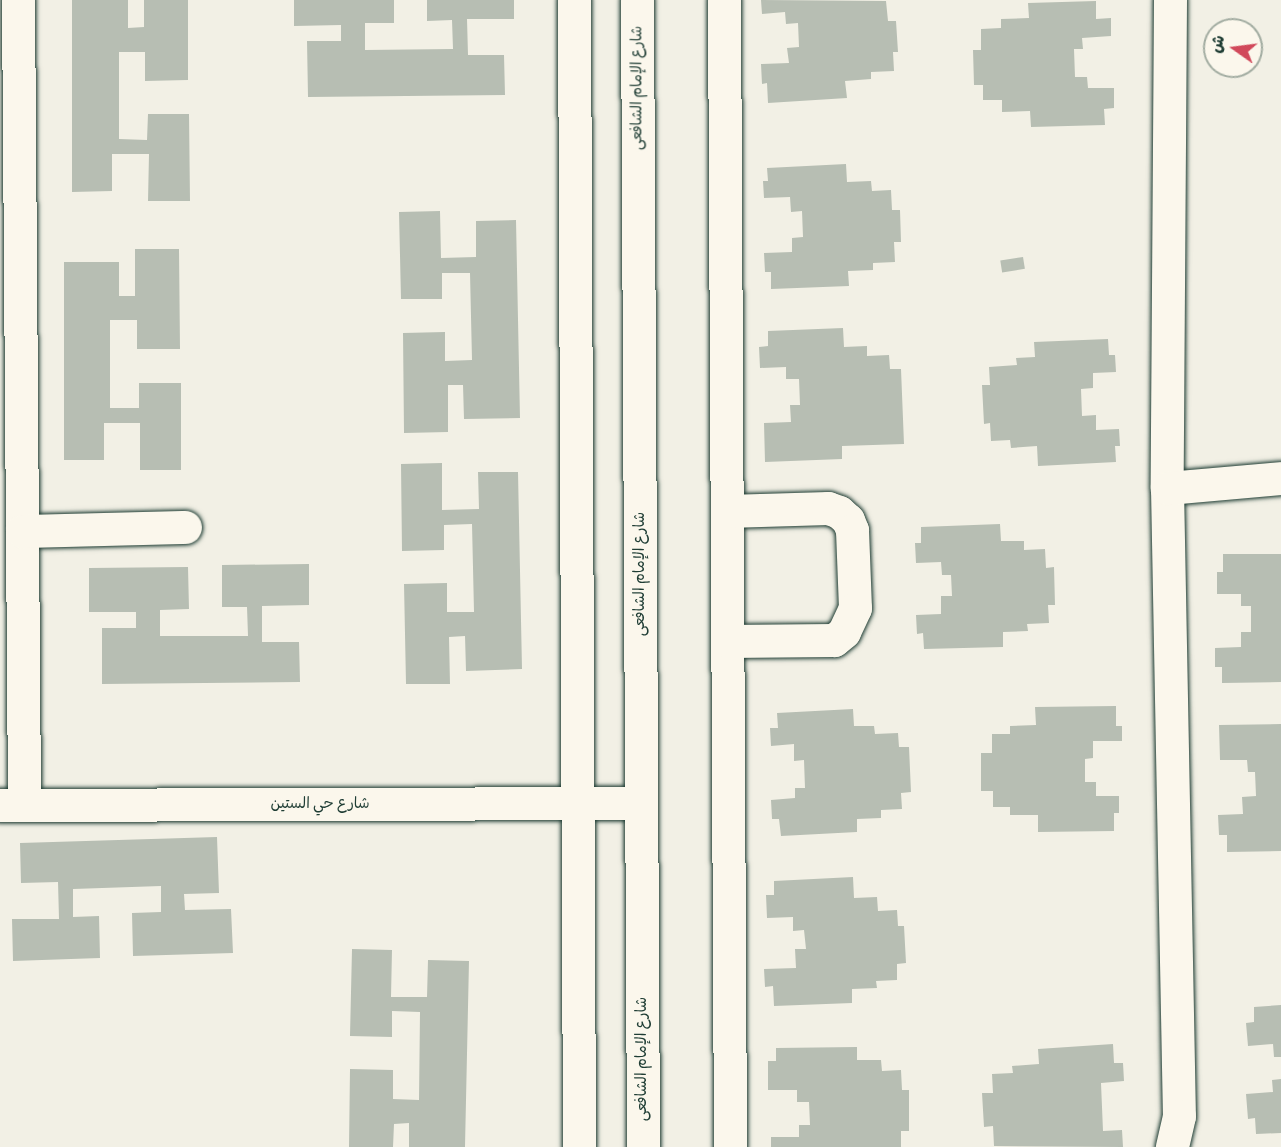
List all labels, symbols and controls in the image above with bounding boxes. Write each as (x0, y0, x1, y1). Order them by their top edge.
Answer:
north arrow (1203, 18, 1263, 78)
street label: شارع الإمام الشافعى (628, 26, 646, 150)
text: ش (1206, 33, 1229, 55)
street label: شارع الإمام الشافعى (631, 512, 649, 636)
street label: شارع حي الستين (270, 795, 370, 813)
street label: شارع الإمام الشافعى (633, 997, 651, 1121)

